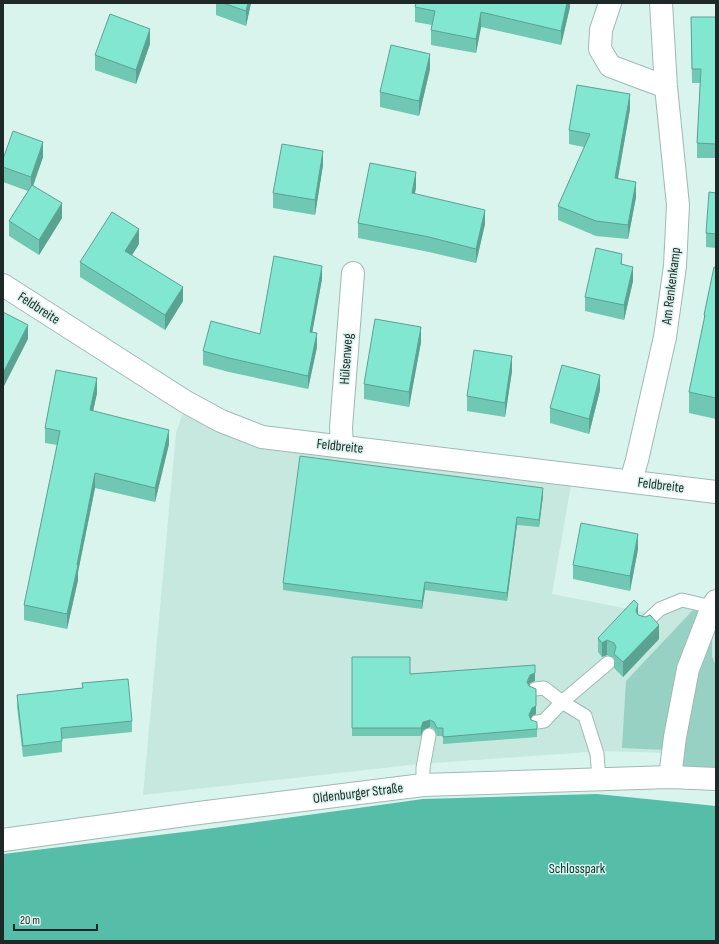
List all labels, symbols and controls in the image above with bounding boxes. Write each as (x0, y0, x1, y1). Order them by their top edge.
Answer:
street label: Am Renkenkamp (658, 246, 684, 327)
street label: Feldbreite (15, 288, 63, 328)
street label: Hülsenweg (336, 332, 356, 385)
street label: Feldbreite (316, 435, 364, 457)
street label: Feldbreite (637, 474, 685, 496)
street label: Oldenburger Straße (312, 779, 404, 807)
park label: Schlosspark (549, 860, 606, 877)
scale bar (14, 906, 97, 932)
text: 20 m (20, 913, 40, 928)

